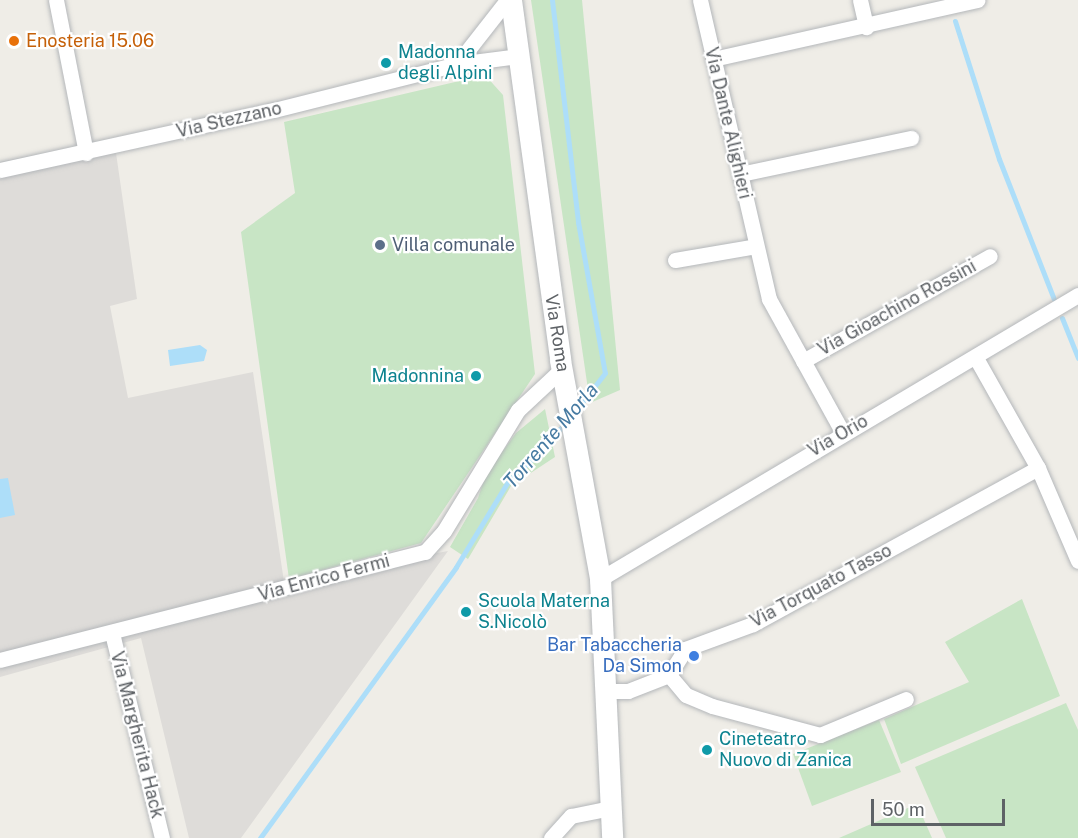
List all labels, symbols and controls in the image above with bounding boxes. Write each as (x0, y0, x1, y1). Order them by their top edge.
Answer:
place label: Enosteria 15.06 (26, 30, 154, 52)
marker: Enosteria 15.06 (7, 34, 21, 48)
place label: Madonna degli Alpini (398, 42, 493, 84)
street label: Via Dante Alighieri (700, 45, 756, 201)
marker: Madonna degli Alpini (379, 56, 393, 70)
street label: Via Stezzano (174, 97, 284, 143)
place label: Villa comunale (392, 234, 515, 256)
marker: Villa comunale (373, 238, 387, 252)
street label: Via Gioachino Rossini (814, 255, 980, 361)
street label: Via Roma (540, 293, 574, 373)
place label: Madonnina (372, 365, 464, 387)
marker: Madonnina (469, 369, 483, 383)
water label: Torrente Morla (499, 378, 603, 494)
street label: Via Orio (804, 410, 872, 462)
street label: Via Torquato Tasso (746, 540, 896, 632)
street label: Via Enrico Fermi (256, 550, 392, 606)
place label: Scuola Materna S.Nicolò (478, 591, 610, 634)
marker: Scuola Materna S.Nicolò (459, 605, 473, 619)
place label: Bar Tabaccheria Da Simon (547, 635, 682, 678)
street label: Via Margherita Hack (106, 649, 168, 821)
marker: Bar Tabaccheria Da Simon (687, 649, 701, 663)
place label: Cineteatro Nuovo di Zanica (719, 729, 852, 771)
marker: Cineteatro Nuovo di Zanica (700, 743, 714, 757)
scale bar (874, 787, 1008, 825)
text: 50 m (882, 799, 925, 820)

